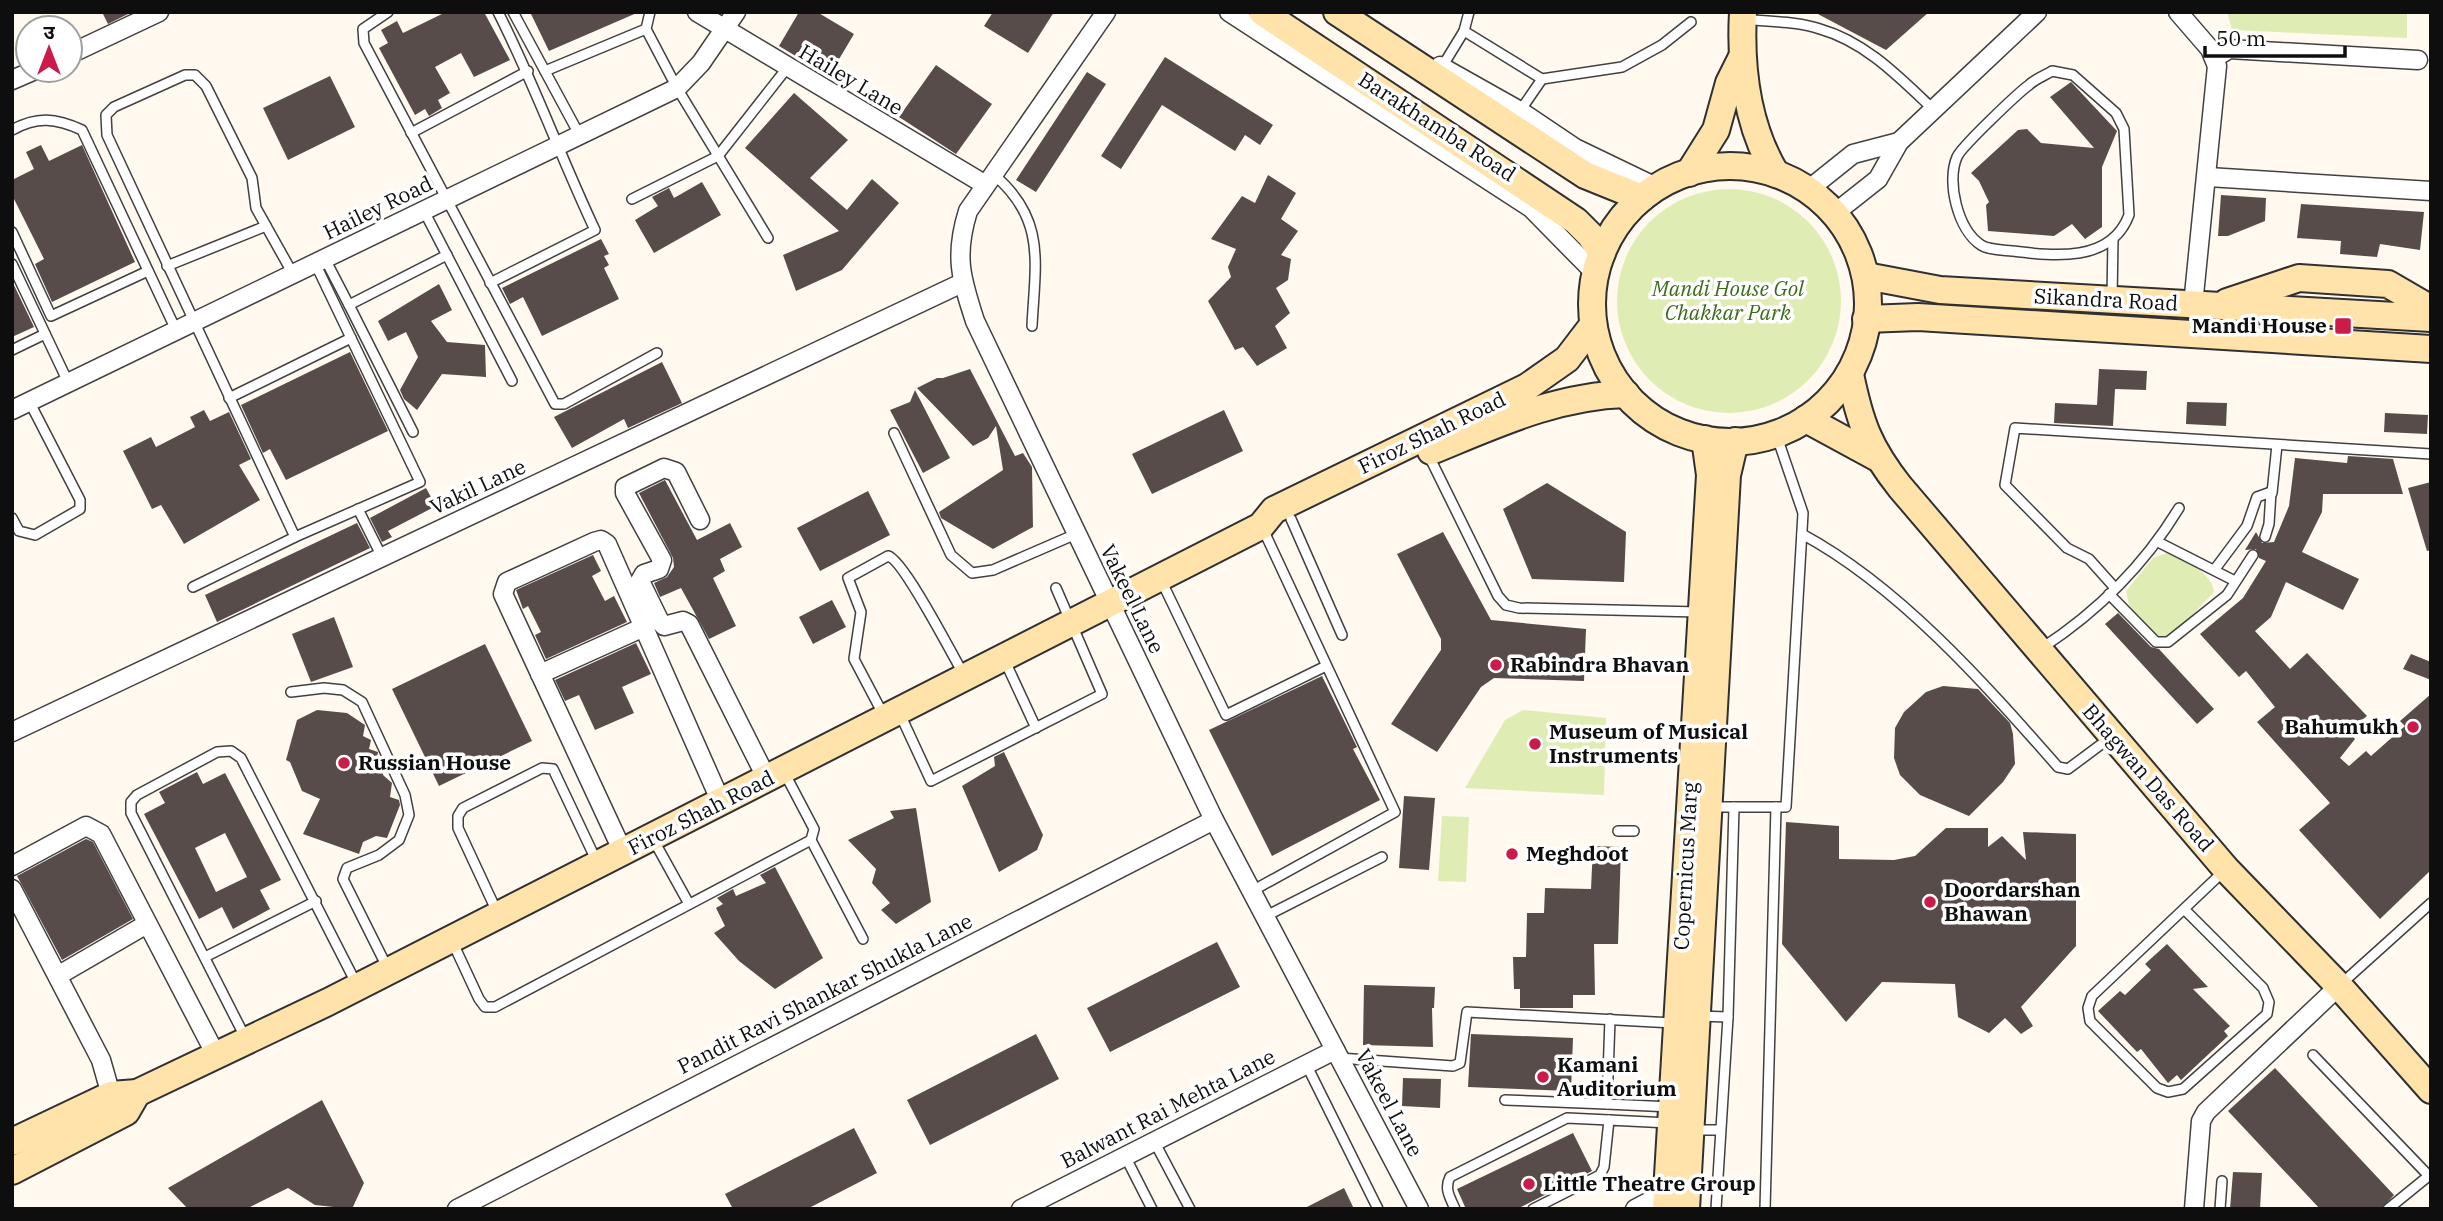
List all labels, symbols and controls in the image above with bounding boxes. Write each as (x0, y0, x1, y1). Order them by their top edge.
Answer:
north arrow (14, 14, 84, 84)
scale bar (2205, 14, 2345, 58)
text: उ (43, 20, 55, 44)
text: 50 m (2216, 24, 2266, 52)
street label: Hailey Lane (794, 37, 909, 121)
street label: Barakhamba Road (1353, 65, 1522, 188)
street label: Hailey Road (318, 169, 437, 246)
park label: Mandi House Gol Chakkar Park (1651, 274, 1805, 326)
street label: Sikandra Road (2033, 281, 2179, 317)
place label: Mandi House (2192, 311, 2327, 339)
marker: Mandi House (2333, 316, 2353, 336)
street label: Firoz Shah Road (1353, 384, 1510, 480)
street label: Vakil Lane (425, 452, 530, 520)
street label: Vakeel Lane (1094, 539, 1171, 658)
place label: Rabindra Bhavan (1510, 650, 1690, 678)
marker: Rabindra Bhavan (1488, 657, 1504, 673)
street label: Bhagwan Das Road (2077, 697, 2221, 857)
place label: Bahumukh (2284, 712, 2399, 740)
place label: Museum of Musical Instruments (1549, 717, 1748, 769)
marker: Bahumukh (2405, 719, 2421, 735)
marker: Museum of Musical Instruments (1527, 736, 1543, 752)
place label: Russian House (358, 748, 511, 776)
marker: Russian House (336, 755, 352, 771)
street label: Firoz Shah Road (623, 763, 779, 861)
street label: Copernicus Marg (1667, 781, 1703, 951)
place label: Meghdoot (1526, 839, 1628, 867)
marker: Meghdoot (1504, 846, 1520, 862)
place label: Doordarshan Bhawan (1944, 875, 2081, 927)
marker: Doordarshan Bhawan (1922, 894, 1938, 910)
street label: Pandit Ravi Shankar Shukla Lane (672, 906, 977, 1080)
street label: Balwant Rai Mehta Lane (1055, 1042, 1280, 1174)
street label: Vakeel Lane (1350, 1044, 1430, 1161)
place label: Kamani Auditorium (1557, 1050, 1677, 1102)
marker: Kamani Auditorium (1535, 1069, 1551, 1085)
place label: Little Theatre Group (1543, 1169, 1756, 1197)
marker: Little Theatre Group (1521, 1176, 1537, 1192)

